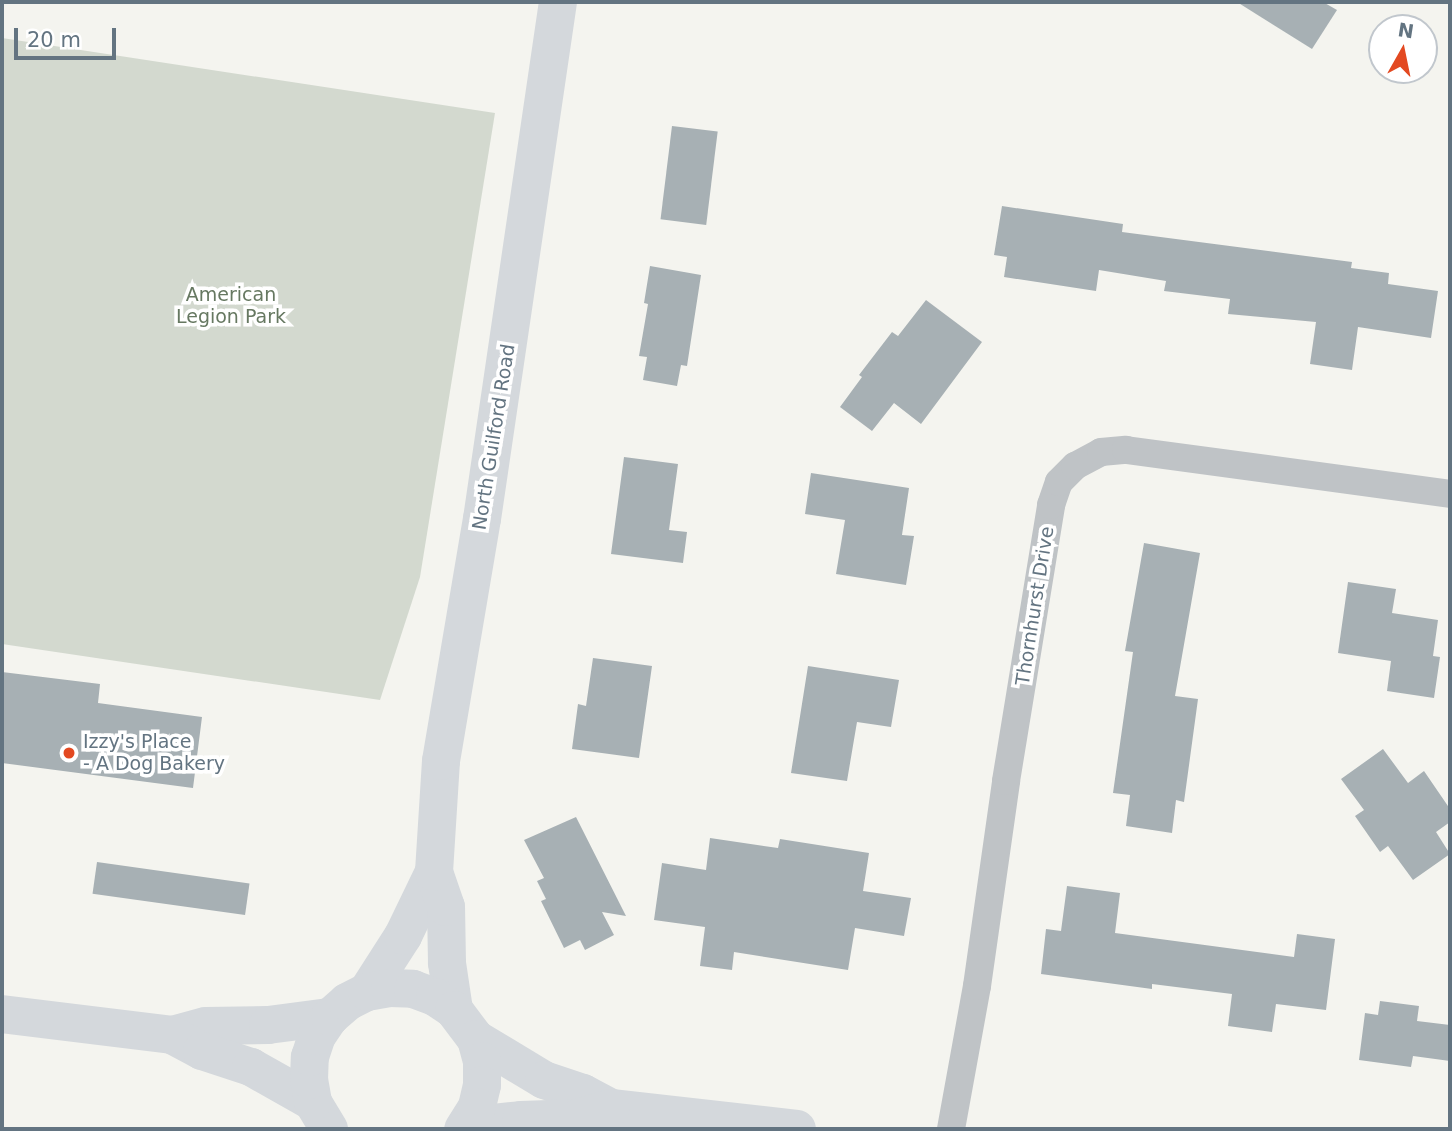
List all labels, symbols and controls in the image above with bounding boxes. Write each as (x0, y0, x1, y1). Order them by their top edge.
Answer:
scale bar (18, 14, 119, 58)
north arrow (1368, 14, 1438, 84)
text: N (1396, 18, 1416, 42)
text: 20 m (27, 28, 81, 52)
park label: American Legion Park (176, 284, 286, 328)
street label: North Guilford Road (468, 342, 520, 532)
street label: Thornhurst Drive (1011, 525, 1059, 687)
place label: Izzy's Place - A Dog Bakery (83, 731, 225, 775)
marker: Izzy's Place - A Dog Bakery (61, 745, 77, 761)

